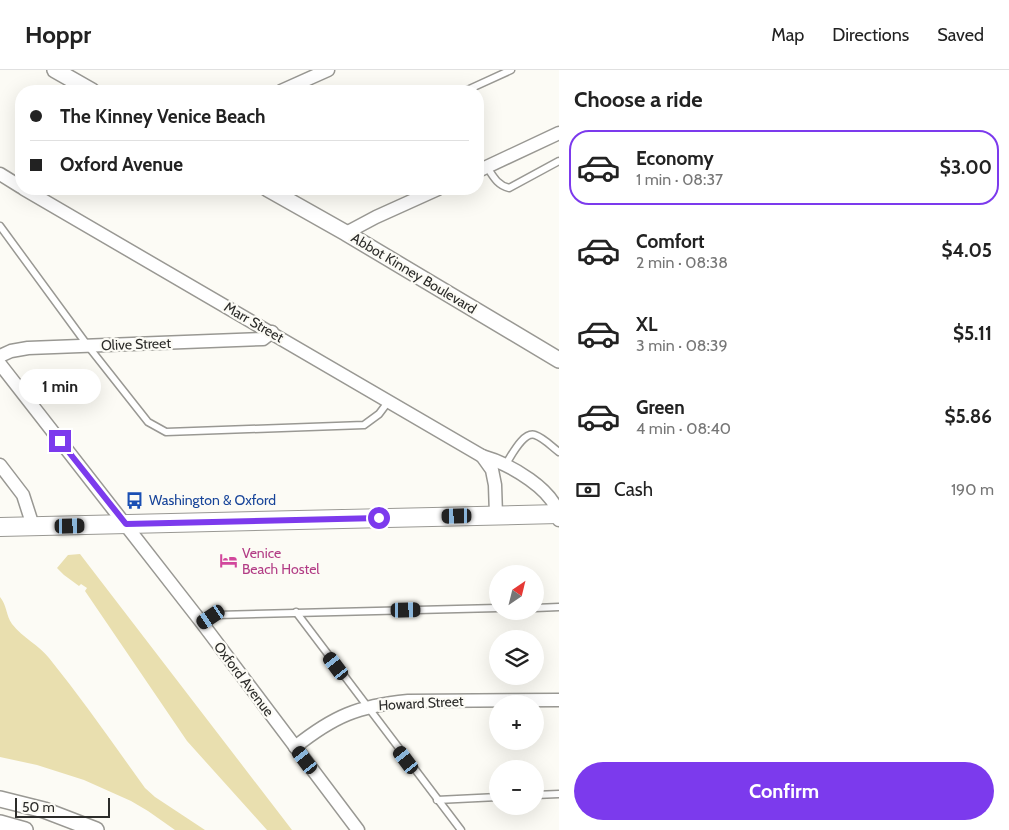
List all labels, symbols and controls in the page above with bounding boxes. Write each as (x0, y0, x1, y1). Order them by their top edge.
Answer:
text: Hoppr (25, 20, 91, 49)
text: Map (771, 24, 804, 46)
text: Directions (832, 24, 909, 46)
text: Saved (937, 24, 984, 46)
text: Choose a ride (574, 86, 703, 113)
text: The Kinney Venice Beach (60, 105, 266, 128)
icon: car (576, 145, 621, 190)
text: Economy (636, 147, 714, 170)
text: Oxford Avenue (60, 153, 183, 176)
text: $3.00 (940, 156, 992, 179)
text: 1 min · 08:37 (636, 170, 723, 189)
street label: Abbot Kinney Boulevard (348, 228, 480, 318)
icon: car (576, 228, 621, 273)
text: Comfort (636, 230, 705, 253)
text: $4.05 (942, 239, 992, 262)
text: 2 min · 08:38 (636, 253, 728, 272)
street label: Marr Street (221, 298, 287, 346)
icon: car (576, 311, 621, 356)
text: XL (636, 313, 657, 336)
text: $5.11 (953, 322, 992, 345)
street label: Olive Street (101, 334, 172, 354)
text: 3 min · 08:39 (636, 336, 728, 355)
callout: 1 min (19, 368, 101, 404)
text: 1 min (42, 377, 78, 396)
icon: car (576, 394, 621, 439)
text: Green (636, 396, 685, 419)
text: $5.86 (944, 405, 992, 428)
text: 4 min · 08:40 (636, 419, 731, 438)
route end (49, 430, 71, 452)
icon: cash (574, 476, 602, 504)
text: Cash (614, 478, 653, 501)
text: 190 m (951, 480, 994, 499)
bus stop icon: Washington & Oxford (125, 490, 145, 510)
place label: Washington & Oxford (149, 491, 276, 509)
route start (368, 507, 390, 529)
car (441, 508, 472, 524)
car (54, 518, 85, 534)
place label: Venice Beach Hostel (242, 544, 320, 578)
hotel icon: Venice Beach Hostel (218, 551, 238, 571)
north arrow (489, 565, 544, 620)
map controls (489, 565, 544, 815)
car (194, 602, 227, 632)
car (390, 602, 421, 618)
button: layers (489, 630, 544, 685)
street label: Oxford Avenue (210, 638, 278, 720)
car (320, 650, 351, 682)
street label: Howard Street (378, 692, 464, 714)
button: + (489, 695, 544, 750)
car (289, 744, 320, 776)
car (390, 744, 421, 776)
button: − (489, 760, 544, 815)
button: Confirm (574, 762, 994, 820)
scale bar (15, 795, 110, 818)
text: 50 m (22, 798, 55, 816)

